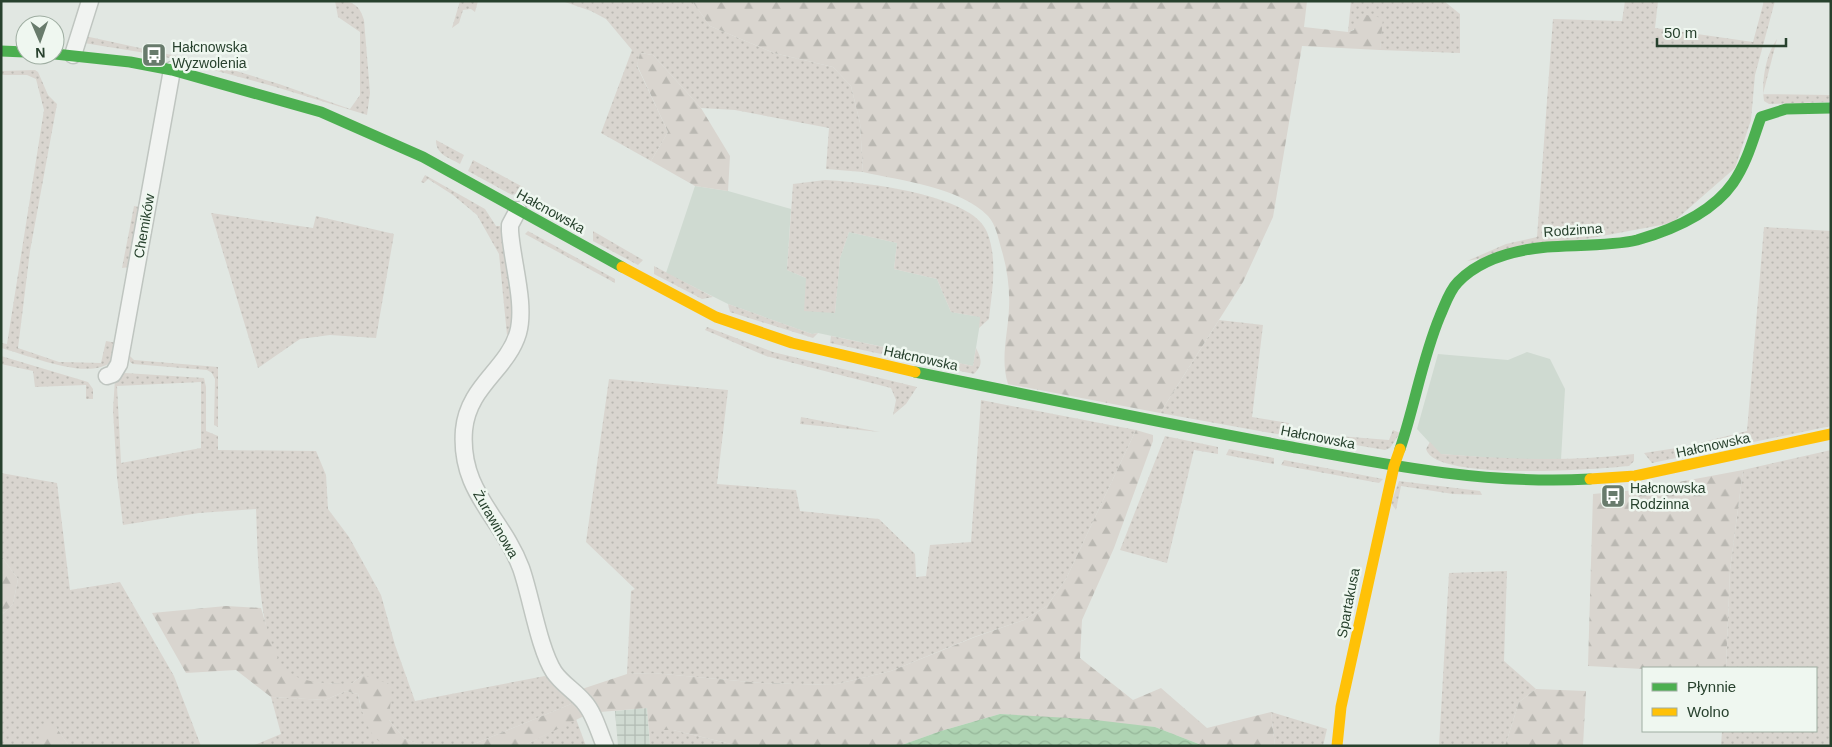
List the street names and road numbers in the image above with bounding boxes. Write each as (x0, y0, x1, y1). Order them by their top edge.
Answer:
street label: Hałcnowska (514, 186, 588, 236)
street label: Chemików (130, 192, 158, 260)
street label: Rodzinna (1543, 220, 1603, 240)
street label: Hałcnowska (882, 342, 960, 374)
street label: Hałcnowska (1279, 422, 1357, 452)
street label: Hałcnowska (1674, 429, 1752, 461)
street label: Żurawinowa (470, 487, 523, 561)
street label: Spartakusa (1333, 567, 1363, 639)

